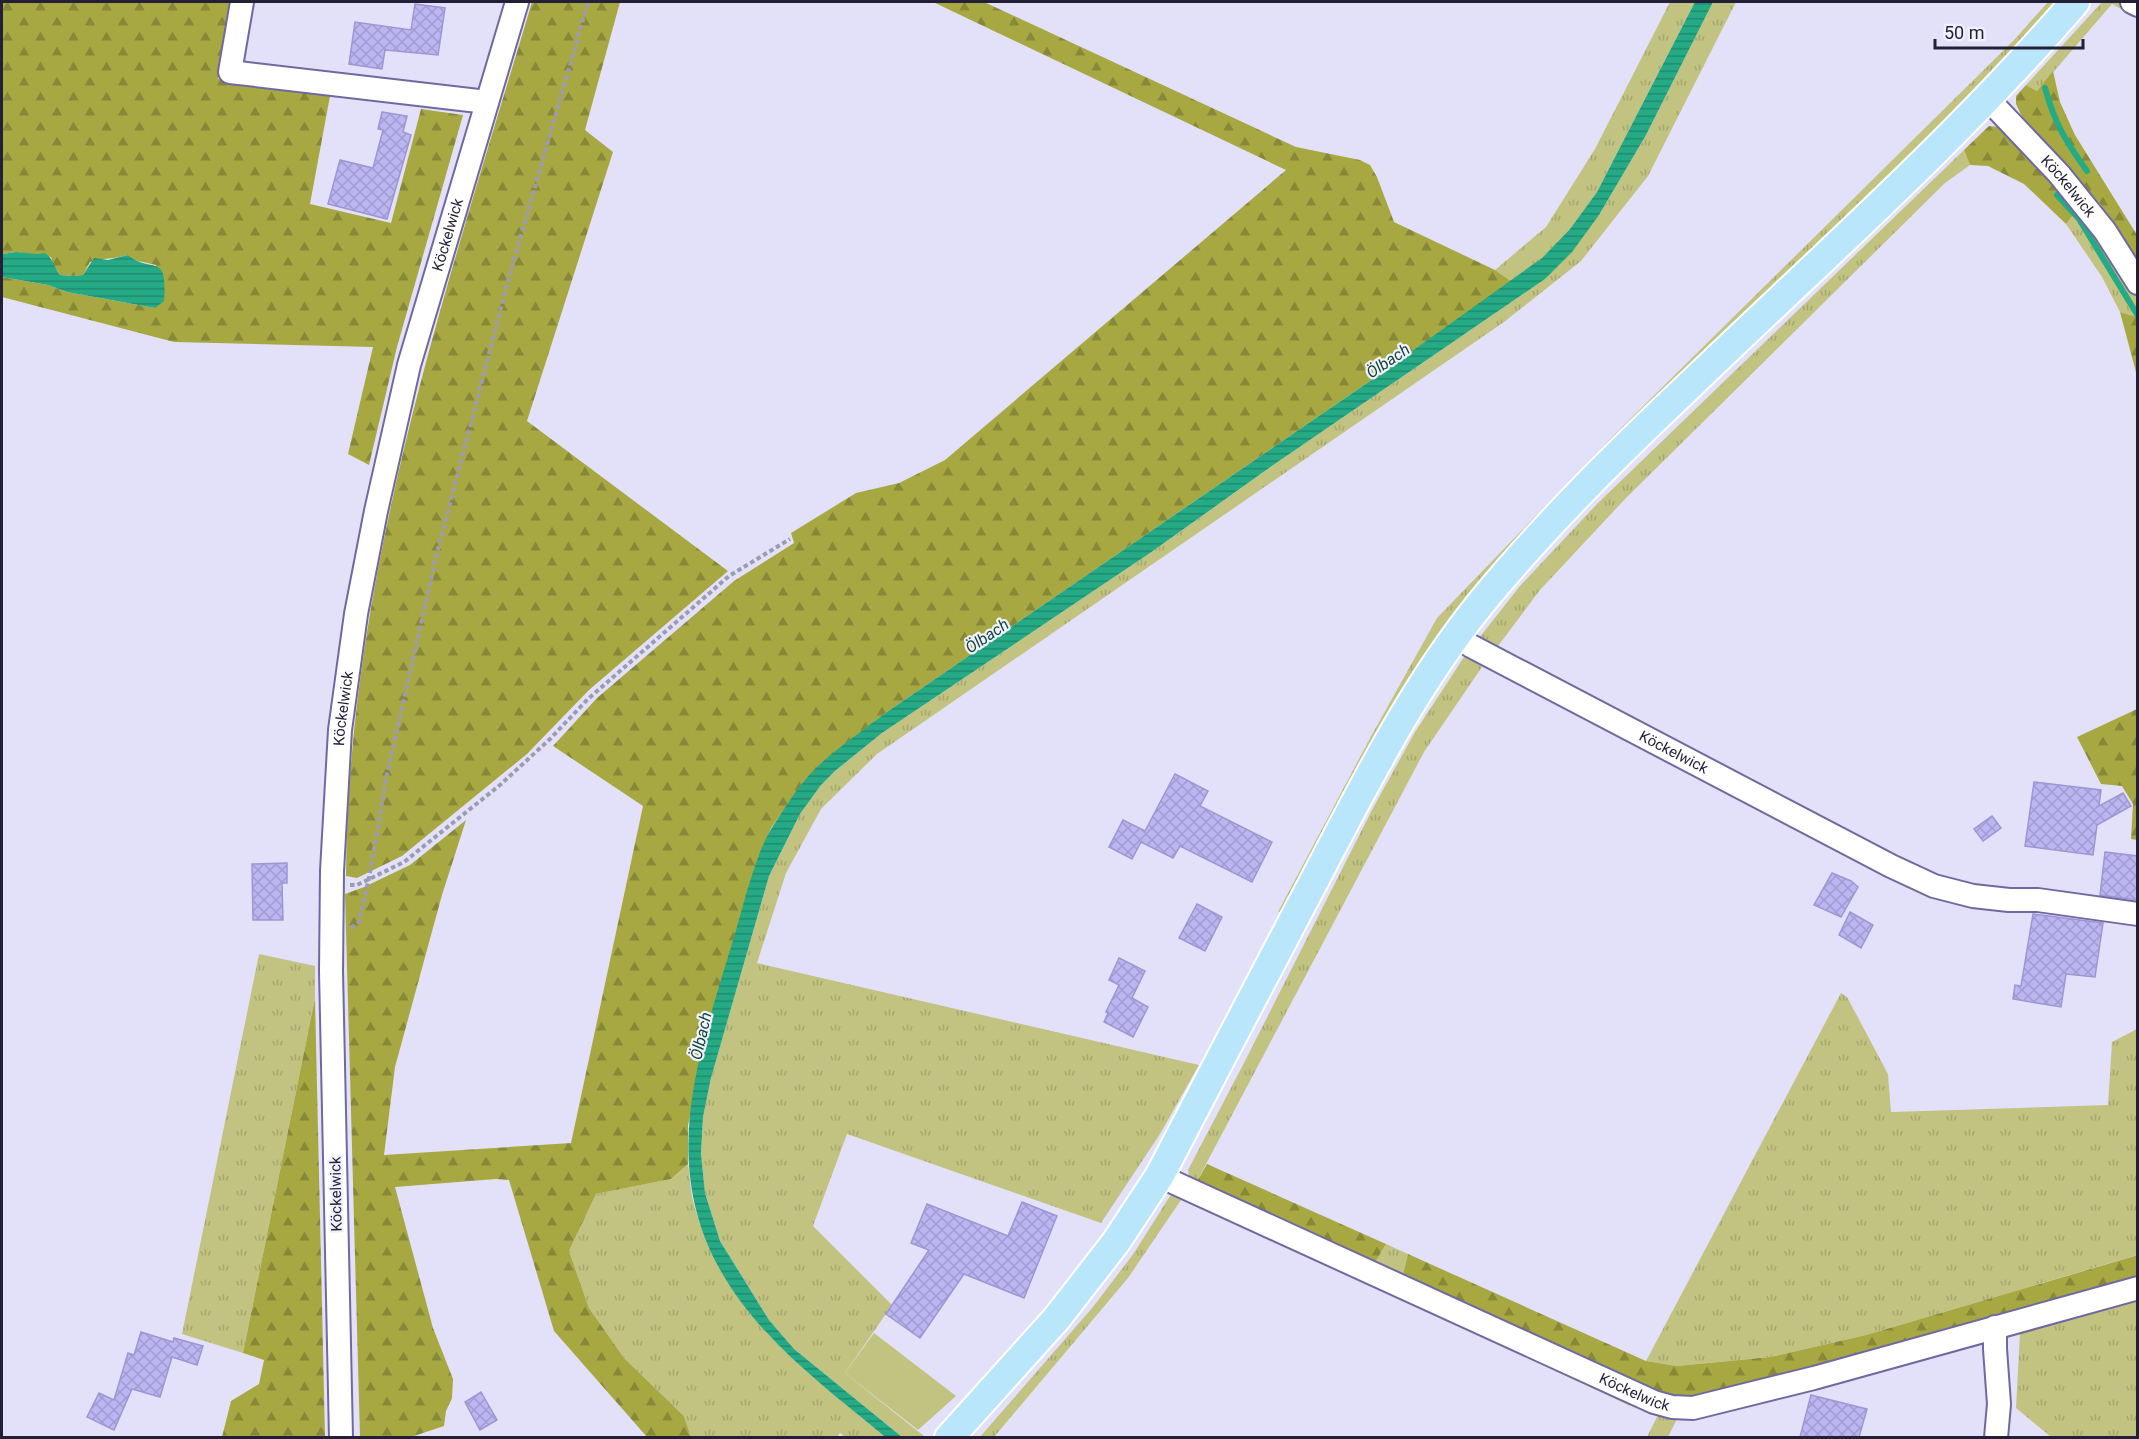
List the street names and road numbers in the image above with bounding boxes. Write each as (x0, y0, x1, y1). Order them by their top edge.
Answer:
street label: Köckelwick (2037, 152, 2099, 221)
street label: Köckelwick (428, 196, 467, 273)
street label: Köckelwick (330, 670, 357, 746)
street label: Köckelwick (1636, 727, 1711, 778)
street label: Köckelwick (326, 1156, 346, 1232)
street label: Köckelwick (1596, 1369, 1672, 1415)

